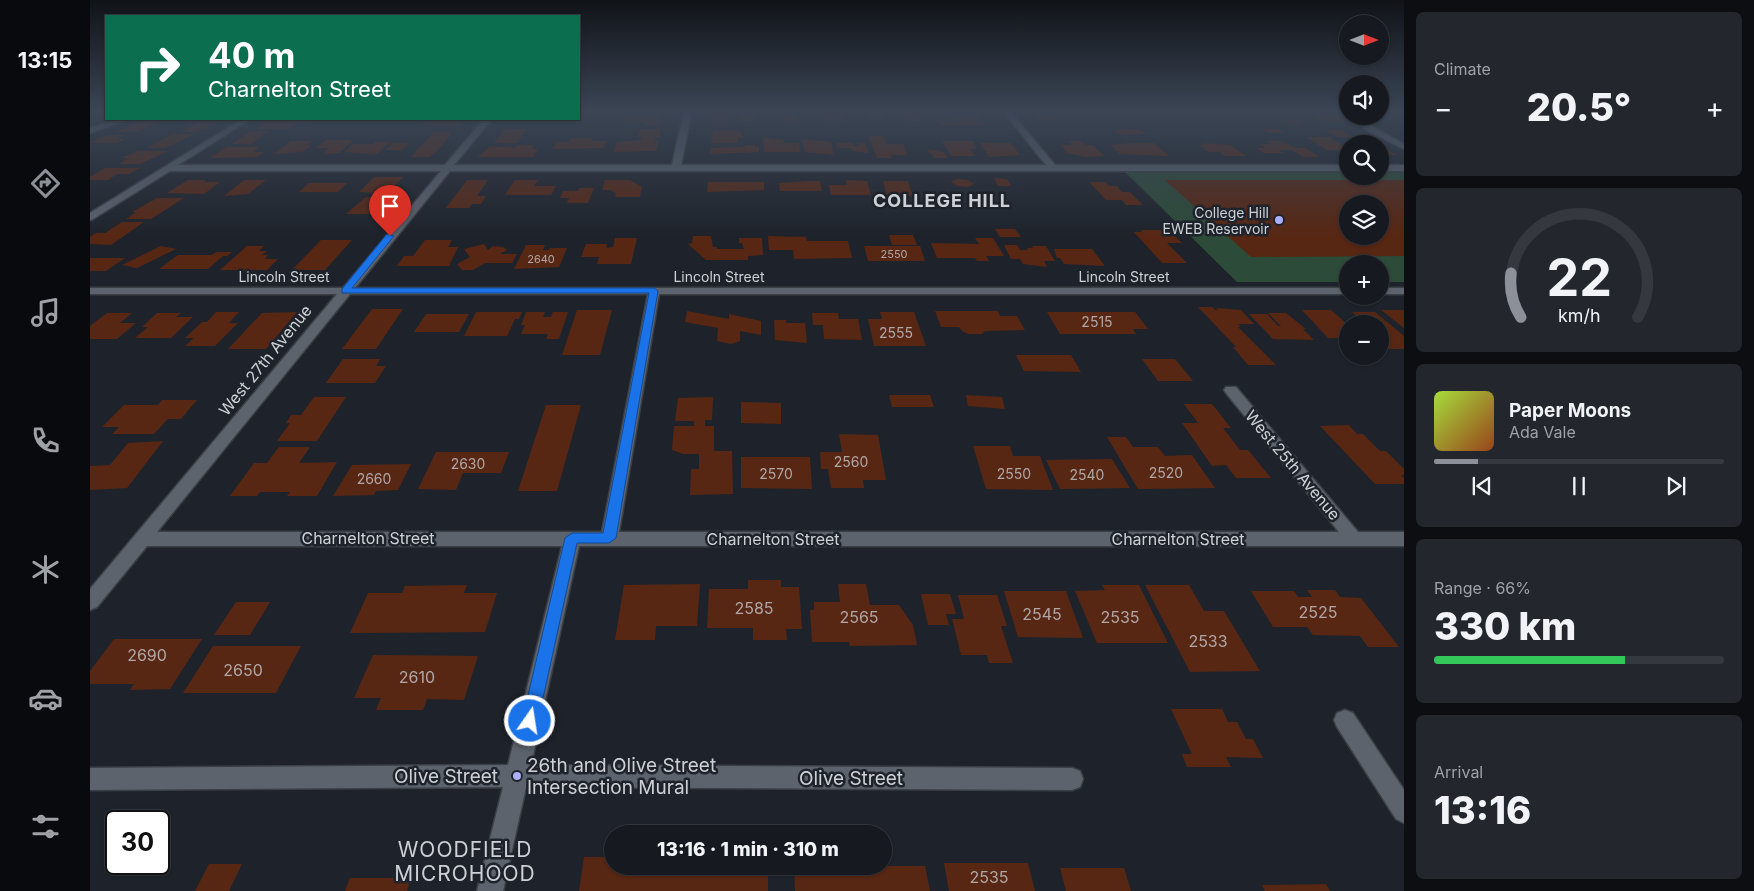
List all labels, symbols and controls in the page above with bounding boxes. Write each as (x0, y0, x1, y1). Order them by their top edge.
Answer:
north arrow (1339, 15, 1389, 65)
map controls (1339, 15, 1389, 365)
text: 40 m (208, 34, 296, 76)
icon: right (125, 35, 190, 100)
text: 13:15 (18, 47, 72, 73)
text: Climate (1434, 59, 1491, 79)
button: sound (1339, 75, 1389, 125)
text: Charnelton Street (208, 76, 391, 102)
text: 20.5° (1527, 84, 1631, 130)
text: − (1434, 91, 1453, 125)
text: + (1705, 91, 1724, 125)
button: search (1339, 135, 1389, 185)
icon: directions (28, 166, 63, 201)
pin (369, 185, 411, 236)
district label: COLLEGE HILL (873, 190, 1011, 211)
icon: arrive (376, 192, 404, 220)
button: layers (1339, 195, 1389, 245)
place label: College Hill EWEB Reservoir (1163, 204, 1269, 237)
marker: College Hill EWEB Reservoir (1273, 214, 1285, 226)
text: 22 (1546, 246, 1612, 309)
house number: 2550 (880, 247, 908, 261)
house number: 2640 (527, 252, 555, 266)
button: + (1339, 255, 1389, 305)
street label: Lincoln Street (238, 268, 330, 285)
street label: Lincoln Street (673, 268, 765, 285)
street label: Lincoln Street (1078, 268, 1170, 285)
icon: music (28, 295, 63, 330)
street label: West 27th Avenue (214, 301, 316, 419)
text: km/h (1558, 305, 1600, 326)
house number: 2515 (1081, 313, 1113, 330)
button: − (1339, 315, 1389, 365)
house number: 2555 (879, 324, 913, 341)
text: Paper Moons (1509, 399, 1631, 422)
street label: West 25th Avenue (1241, 406, 1345, 524)
text: Ada Vale (1509, 422, 1576, 442)
icon: phone (28, 423, 63, 458)
house number: 2560 (834, 453, 868, 470)
house number: 2630 (451, 455, 485, 472)
house number: 2520 (1149, 464, 1183, 481)
house number: 2570 (759, 465, 793, 482)
house number: 2550 (997, 465, 1031, 482)
house number: 2540 (1070, 466, 1104, 483)
house number: 2660 (357, 470, 391, 487)
icon: previous (1468, 472, 1496, 500)
icon: pause (1565, 472, 1593, 500)
icon: next (1662, 472, 1690, 500)
street label: Charnelton Street (301, 528, 435, 548)
street label: Charnelton Street (706, 529, 840, 549)
street label: Charnelton Street (1111, 529, 1245, 549)
icon: climate (28, 552, 63, 587)
text: Range · 66% (1434, 578, 1531, 598)
house number: 2585 (734, 598, 774, 618)
house number: 2525 (1299, 602, 1337, 622)
text: 330 km (1434, 603, 1576, 649)
house number: 2545 (1022, 604, 1062, 624)
house number: 2565 (839, 607, 879, 627)
house number: 2535 (1100, 607, 1140, 627)
house number: 2533 (1188, 631, 1228, 651)
house number: 2690 (127, 645, 167, 665)
house number: 2650 (223, 660, 263, 680)
house number: 2610 (399, 667, 435, 687)
icon: car (28, 681, 63, 716)
position arrow (503, 694, 555, 746)
place label: 26th and Olive Street Intersection Mural (527, 754, 716, 799)
text: Arrival (1434, 762, 1483, 782)
street label: Olive Street (394, 765, 498, 788)
street label: Olive Street (799, 767, 903, 790)
marker: 26th and Olive Street Intersection Mural (511, 770, 523, 782)
text: 13:16 (1434, 787, 1531, 833)
icon: filters (28, 809, 63, 844)
speed limit sign: 30 (105, 810, 170, 875)
district label: WOODFIELD MICROHOOD (394, 837, 536, 886)
text: 13:16 · 1 min · 310 m (657, 838, 839, 861)
house number: 2535 (969, 867, 1009, 887)

